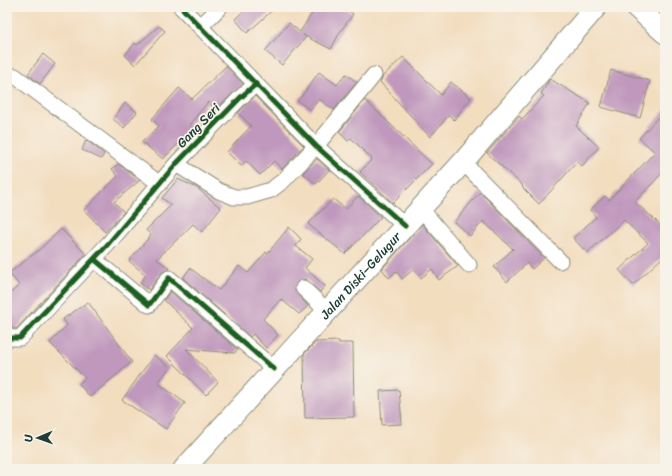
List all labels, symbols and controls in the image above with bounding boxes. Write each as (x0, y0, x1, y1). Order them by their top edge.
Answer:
street label: Gang Seri (171, 97, 226, 153)
street label: Jalan Diski–Gelugur (314, 226, 407, 325)
north arrow (18, 418, 58, 458)
text: U (19, 434, 38, 442)

